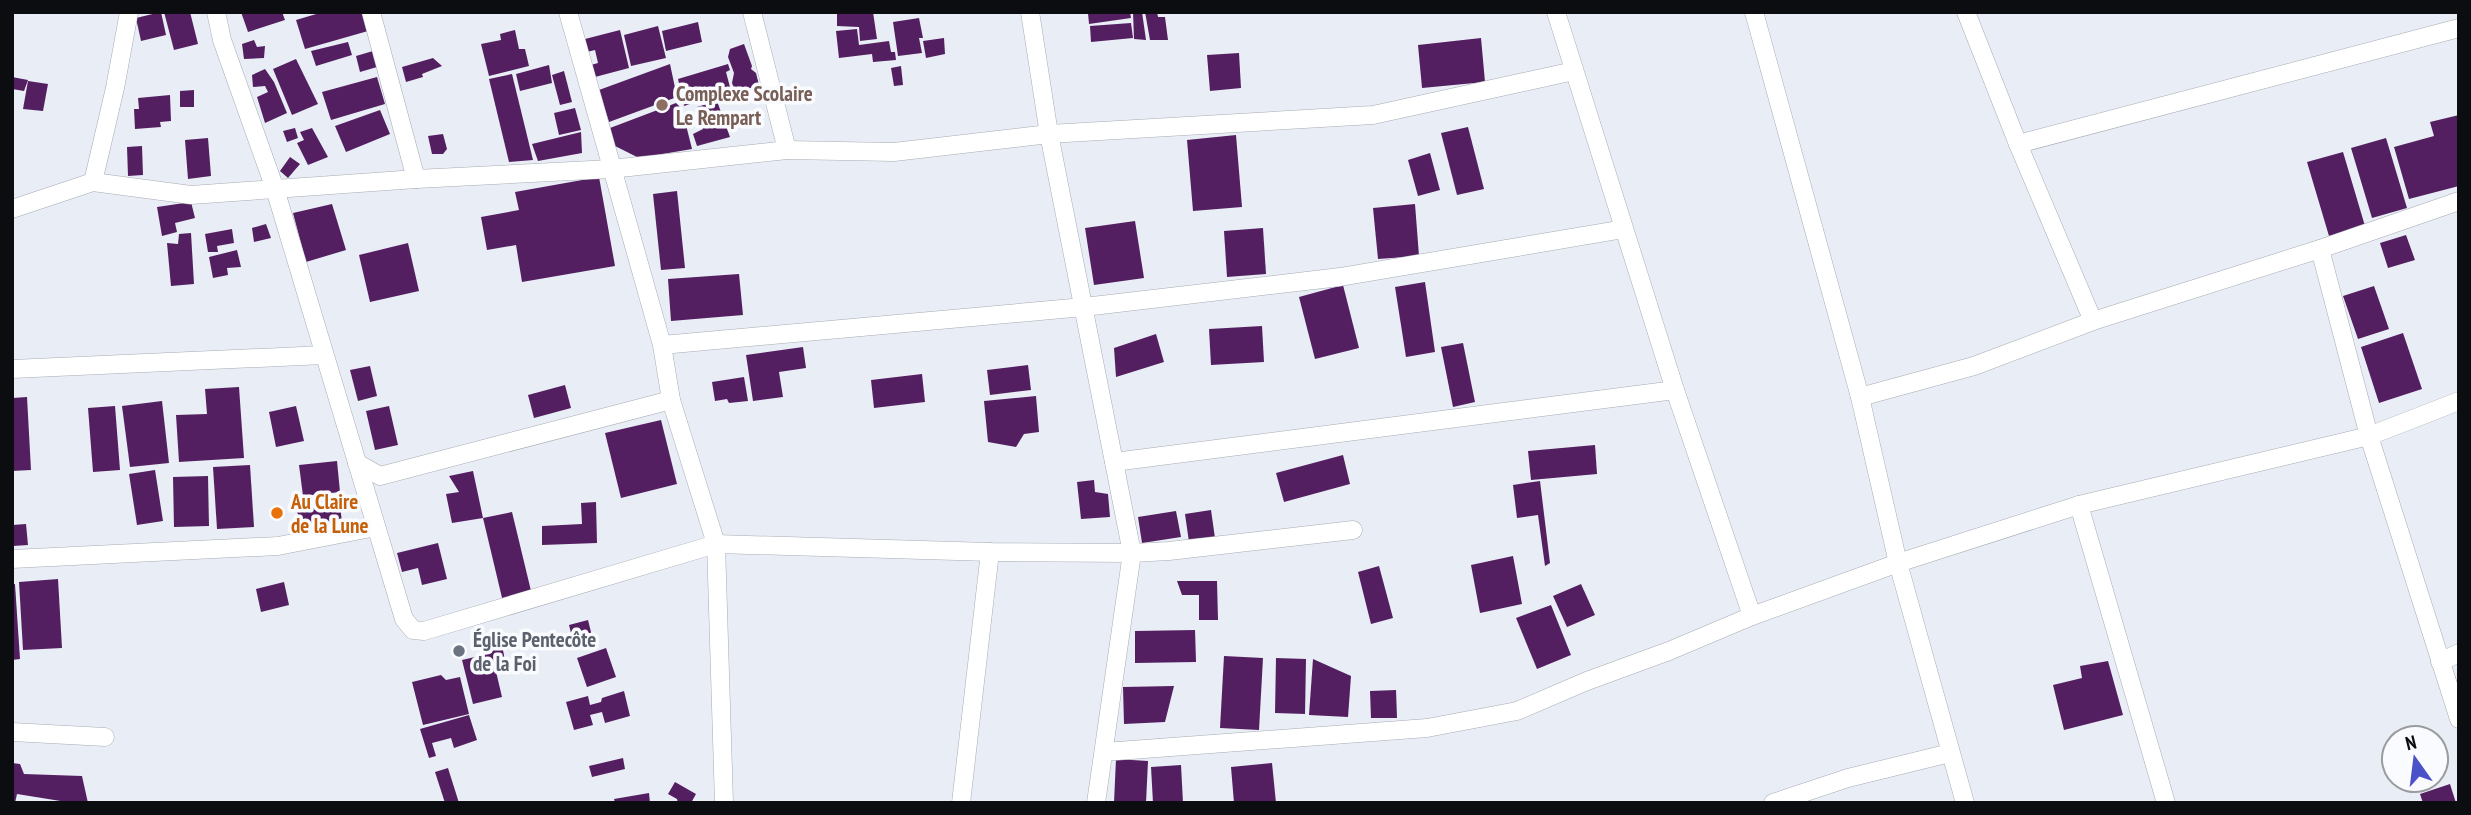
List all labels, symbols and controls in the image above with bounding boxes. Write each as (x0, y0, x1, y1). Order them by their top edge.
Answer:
place label: Complexe Scolaire Le Rempart (676, 80, 813, 131)
marker: Complexe Scolaire Le Rempart (654, 97, 670, 113)
place label: Au Claire de la Lune (290, 488, 368, 539)
marker: Au Claire de la Lune (269, 505, 285, 521)
place label: Église Pentecôte de la Foi (473, 626, 596, 677)
marker: Église Pentecôte de la Foi (451, 643, 467, 659)
north arrow (2380, 724, 2450, 794)
text: N (2403, 730, 2419, 755)

